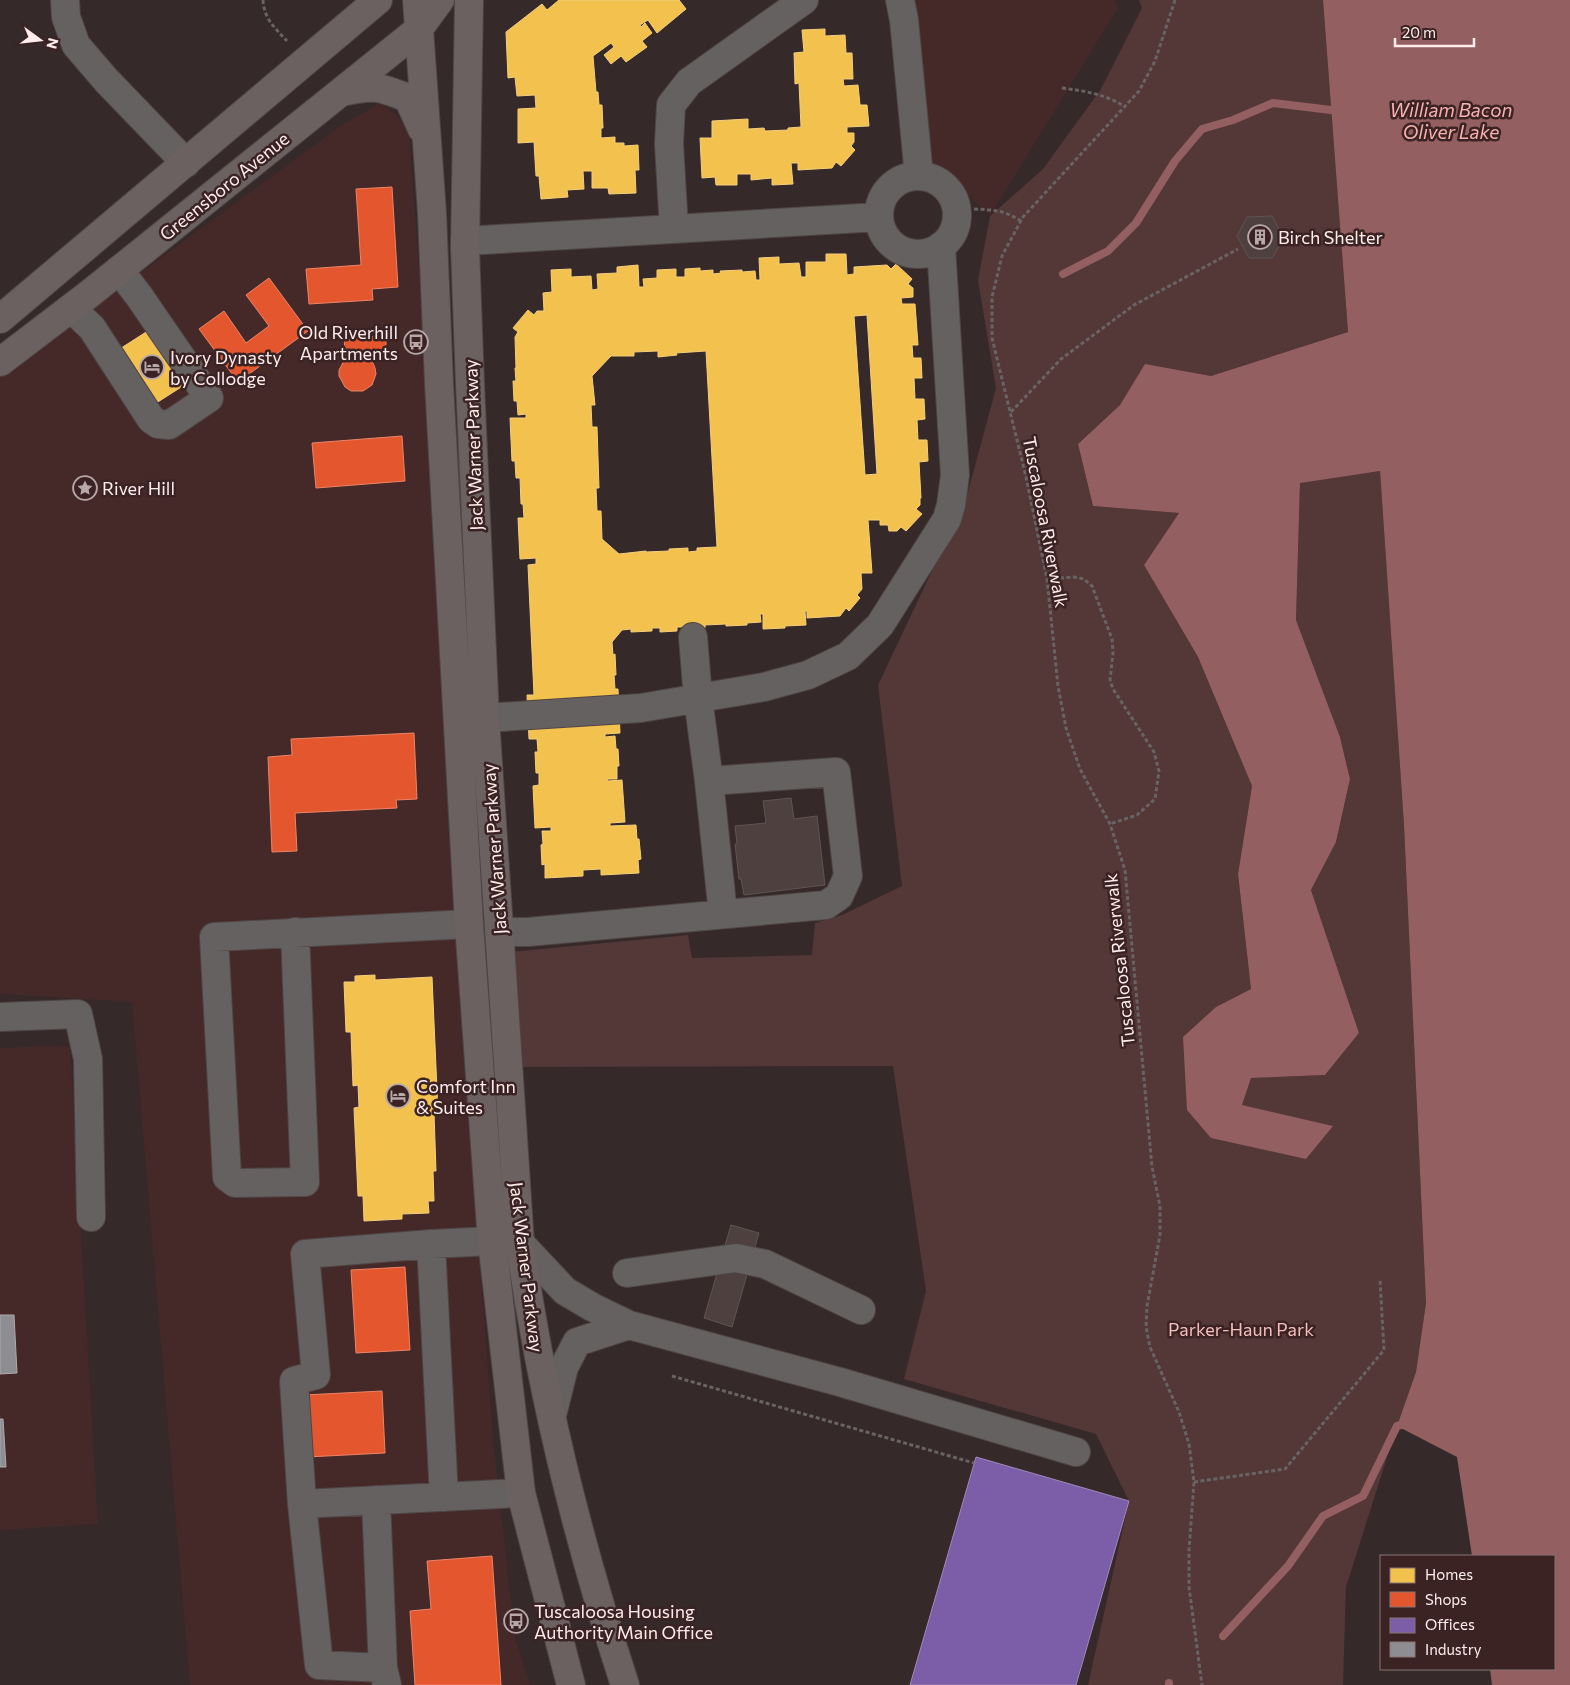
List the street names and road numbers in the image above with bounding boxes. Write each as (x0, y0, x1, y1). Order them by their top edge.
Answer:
street label: Greensboro Avenue (155, 127, 293, 245)
street label: Jack Warner Parkway (459, 359, 487, 531)
street label: Tuscaloosa Riverwalk (1019, 435, 1073, 610)
street label: Jack Warner Parkway (477, 763, 511, 935)
street label: Tuscaloosa Riverwalk (1099, 872, 1139, 1048)
street label: Jack Warner Parkway (506, 1180, 548, 1354)

